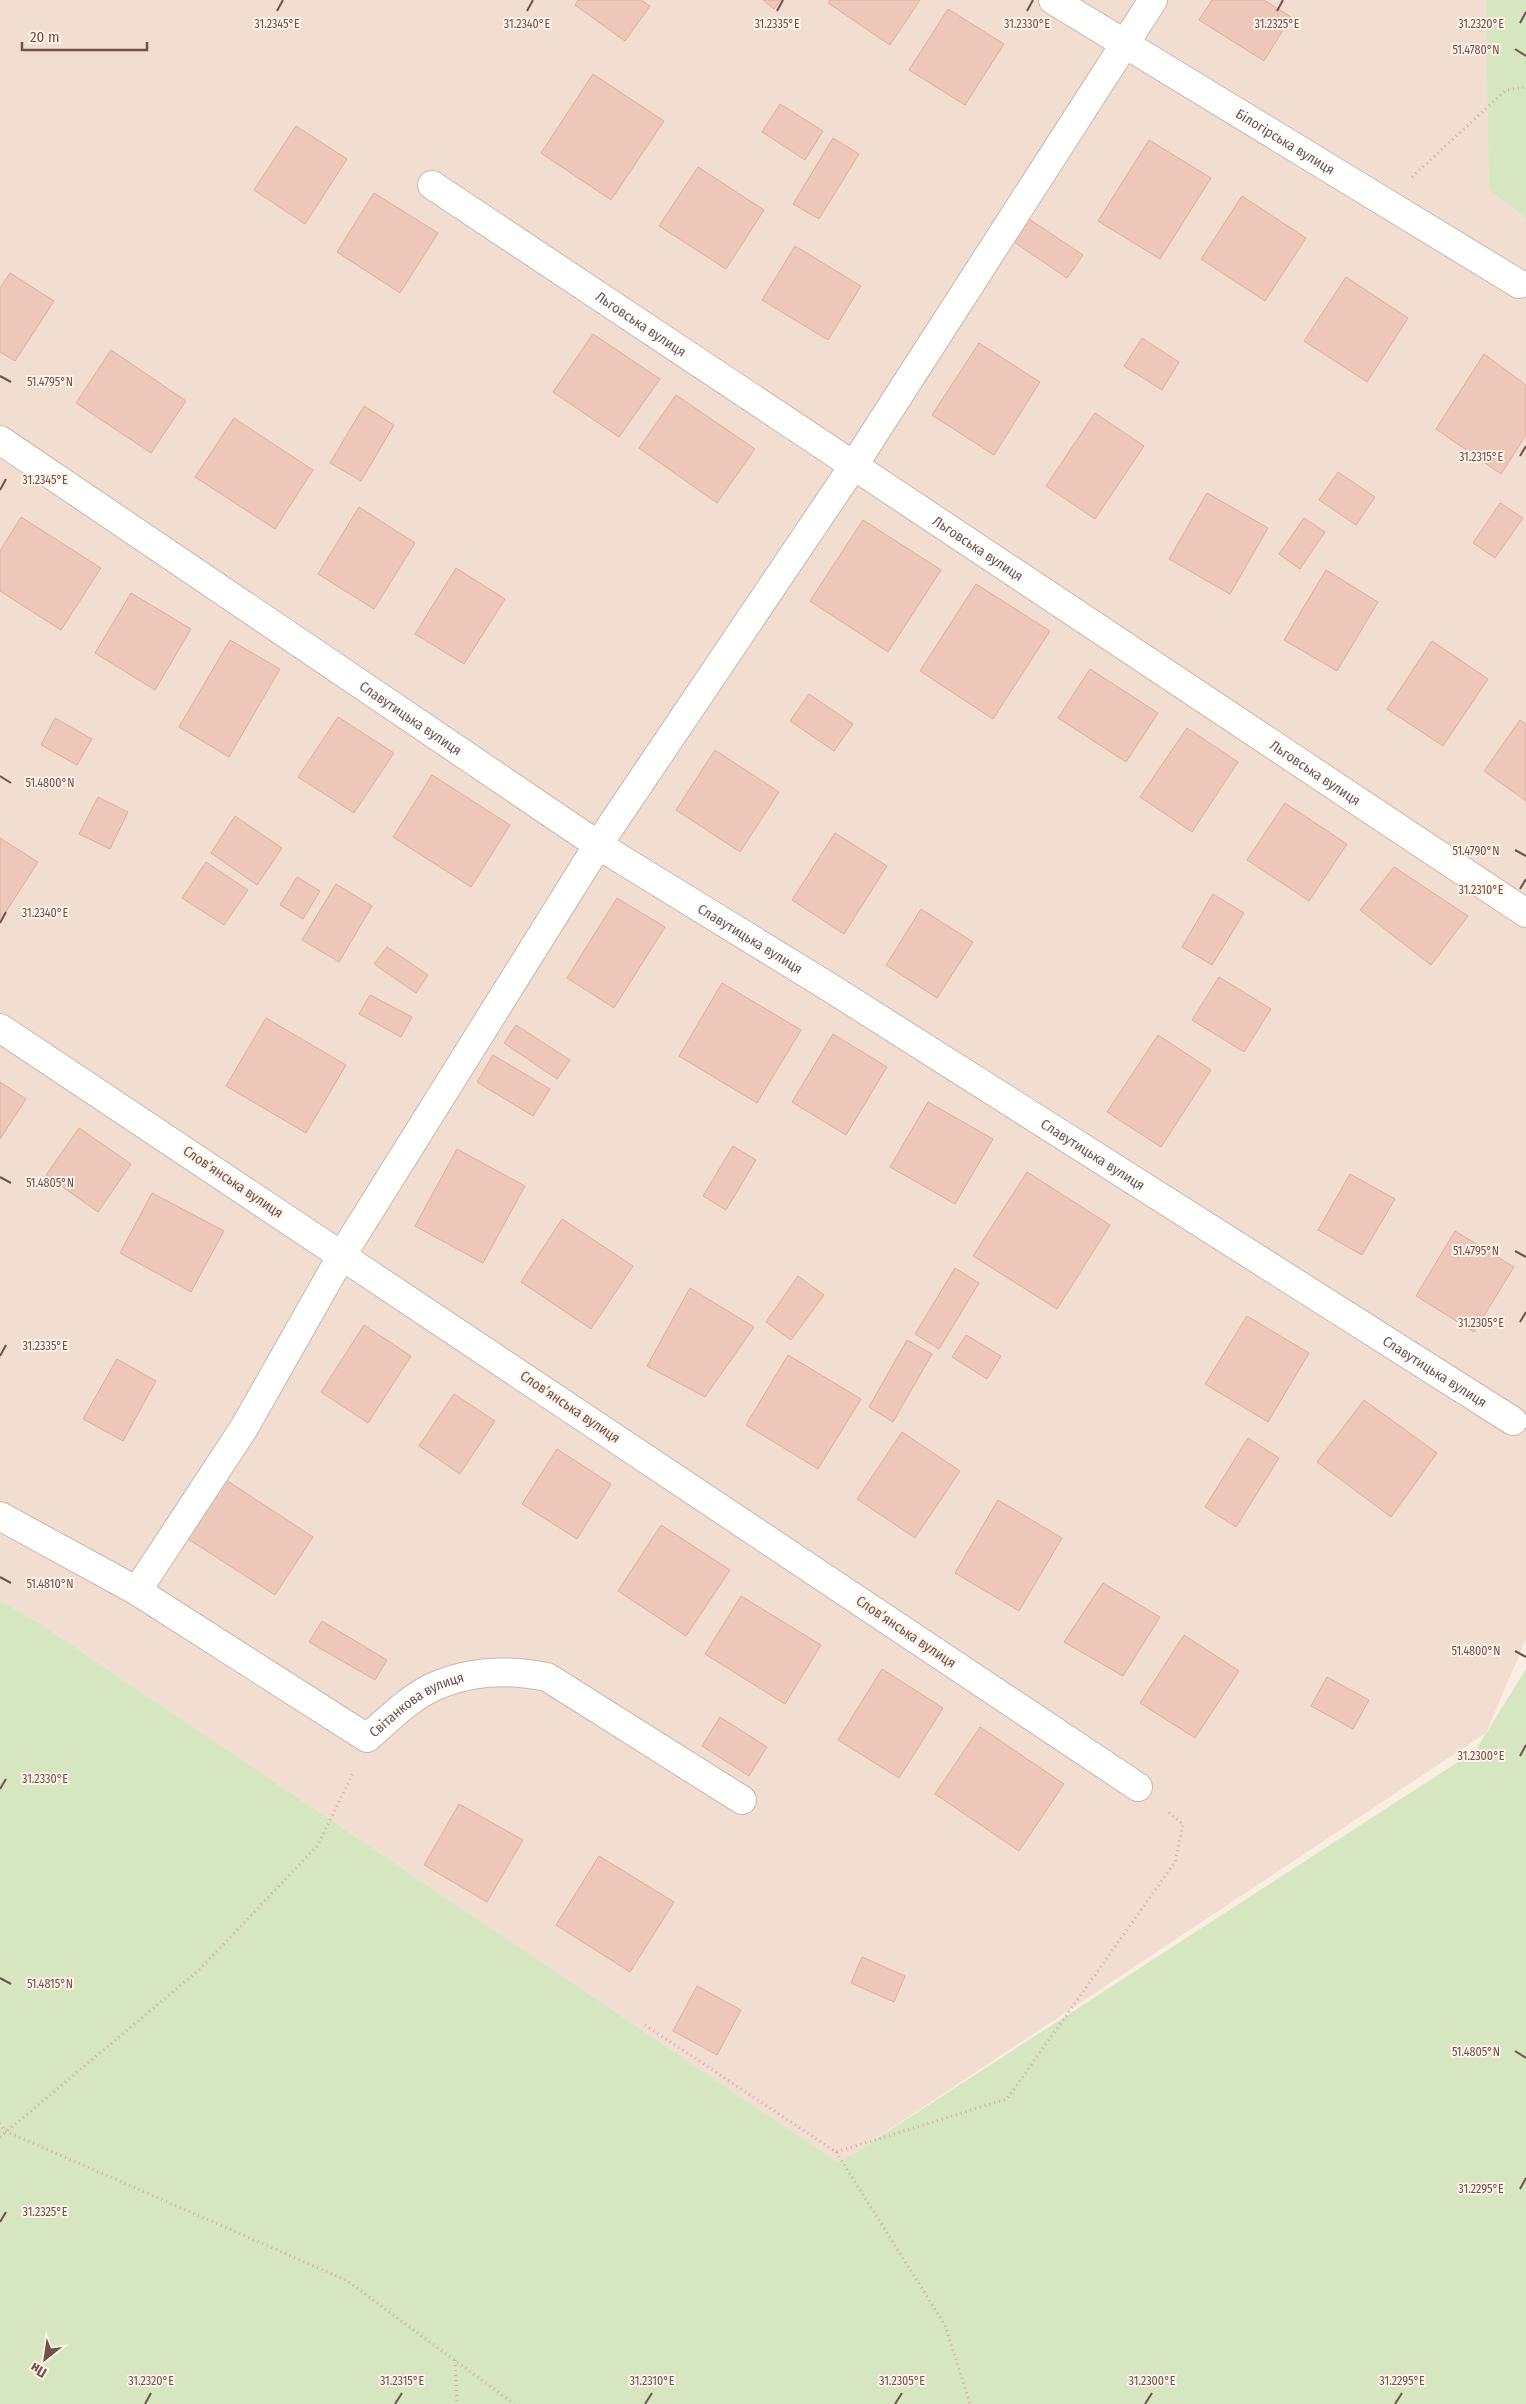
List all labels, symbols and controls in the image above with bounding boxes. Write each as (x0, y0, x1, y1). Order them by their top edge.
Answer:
text: 31.2345°E (254, 17, 300, 31)
text: 31.2340°E (504, 17, 551, 31)
text: 31.2335°E (754, 17, 800, 31)
text: 31.2330°E (1004, 17, 1050, 31)
text: 31.2325°E (1255, 17, 1300, 31)
text: 31.2320°E (1458, 17, 1504, 31)
scale bar (22, 20, 148, 52)
text: 20 m (30, 28, 60, 46)
text: 51.4780°N (1452, 43, 1500, 57)
street label: Білогірська вулиця (1233, 105, 1338, 178)
street label: Льговська вулиця (592, 288, 689, 360)
text: 51.4795°N (27, 375, 73, 389)
text: 31.2315°E (1459, 450, 1503, 464)
text: 31.2345°E (22, 473, 68, 487)
street label: Льговська вулиця (930, 512, 1027, 585)
street label: Славутицька вулиця (356, 677, 465, 759)
street label: Льговська вулиця (1267, 737, 1364, 809)
text: 51.4800°N (26, 776, 74, 790)
text: 51.4790°N (1453, 844, 1500, 858)
text: 31.2310°E (1459, 883, 1504, 897)
street label: Славутицька вулиця (695, 900, 806, 977)
text: 31.2340°E (22, 906, 69, 920)
street label: Славутицька вулиця (1038, 1115, 1148, 1194)
street label: Словʼянська вулиця (180, 1142, 286, 1222)
text: 51.4805°N (26, 1176, 74, 1190)
text: 51.4795°N (1453, 1244, 1499, 1258)
text: 31.2305°E (1458, 1316, 1504, 1330)
street label: Славутицька вулиця (1380, 1332, 1490, 1411)
text: 31.2335°E (22, 1339, 68, 1353)
street label: Словʼянська вулиця (517, 1367, 623, 1447)
text: 51.4810°N (26, 1577, 74, 1591)
street label: Словʼянська вулиця (853, 1592, 959, 1672)
text: 51.4800°N (1452, 1644, 1500, 1658)
street label: Світанкова вулиця (366, 1668, 466, 1741)
text: 31.2300°E (1458, 1749, 1505, 1763)
text: 31.2330°E (22, 1772, 68, 1786)
text: 51.4815°N (27, 1977, 73, 1991)
text: 51.4805°N (1452, 2045, 1500, 2059)
text: 31.2295°E (1458, 2182, 1504, 2196)
text: 31.2325°E (23, 2205, 68, 2219)
north arrow (20, 2334, 70, 2384)
text: Пн (28, 2358, 50, 2381)
text: 31.2320°E (128, 2374, 174, 2388)
text: 31.2315°E (380, 2374, 424, 2388)
text: 31.2310°E (630, 2374, 675, 2388)
text: 31.2305°E (879, 2374, 925, 2388)
text: 31.2300°E (1129, 2374, 1176, 2388)
text: 31.2295°E (1379, 2374, 1425, 2388)

